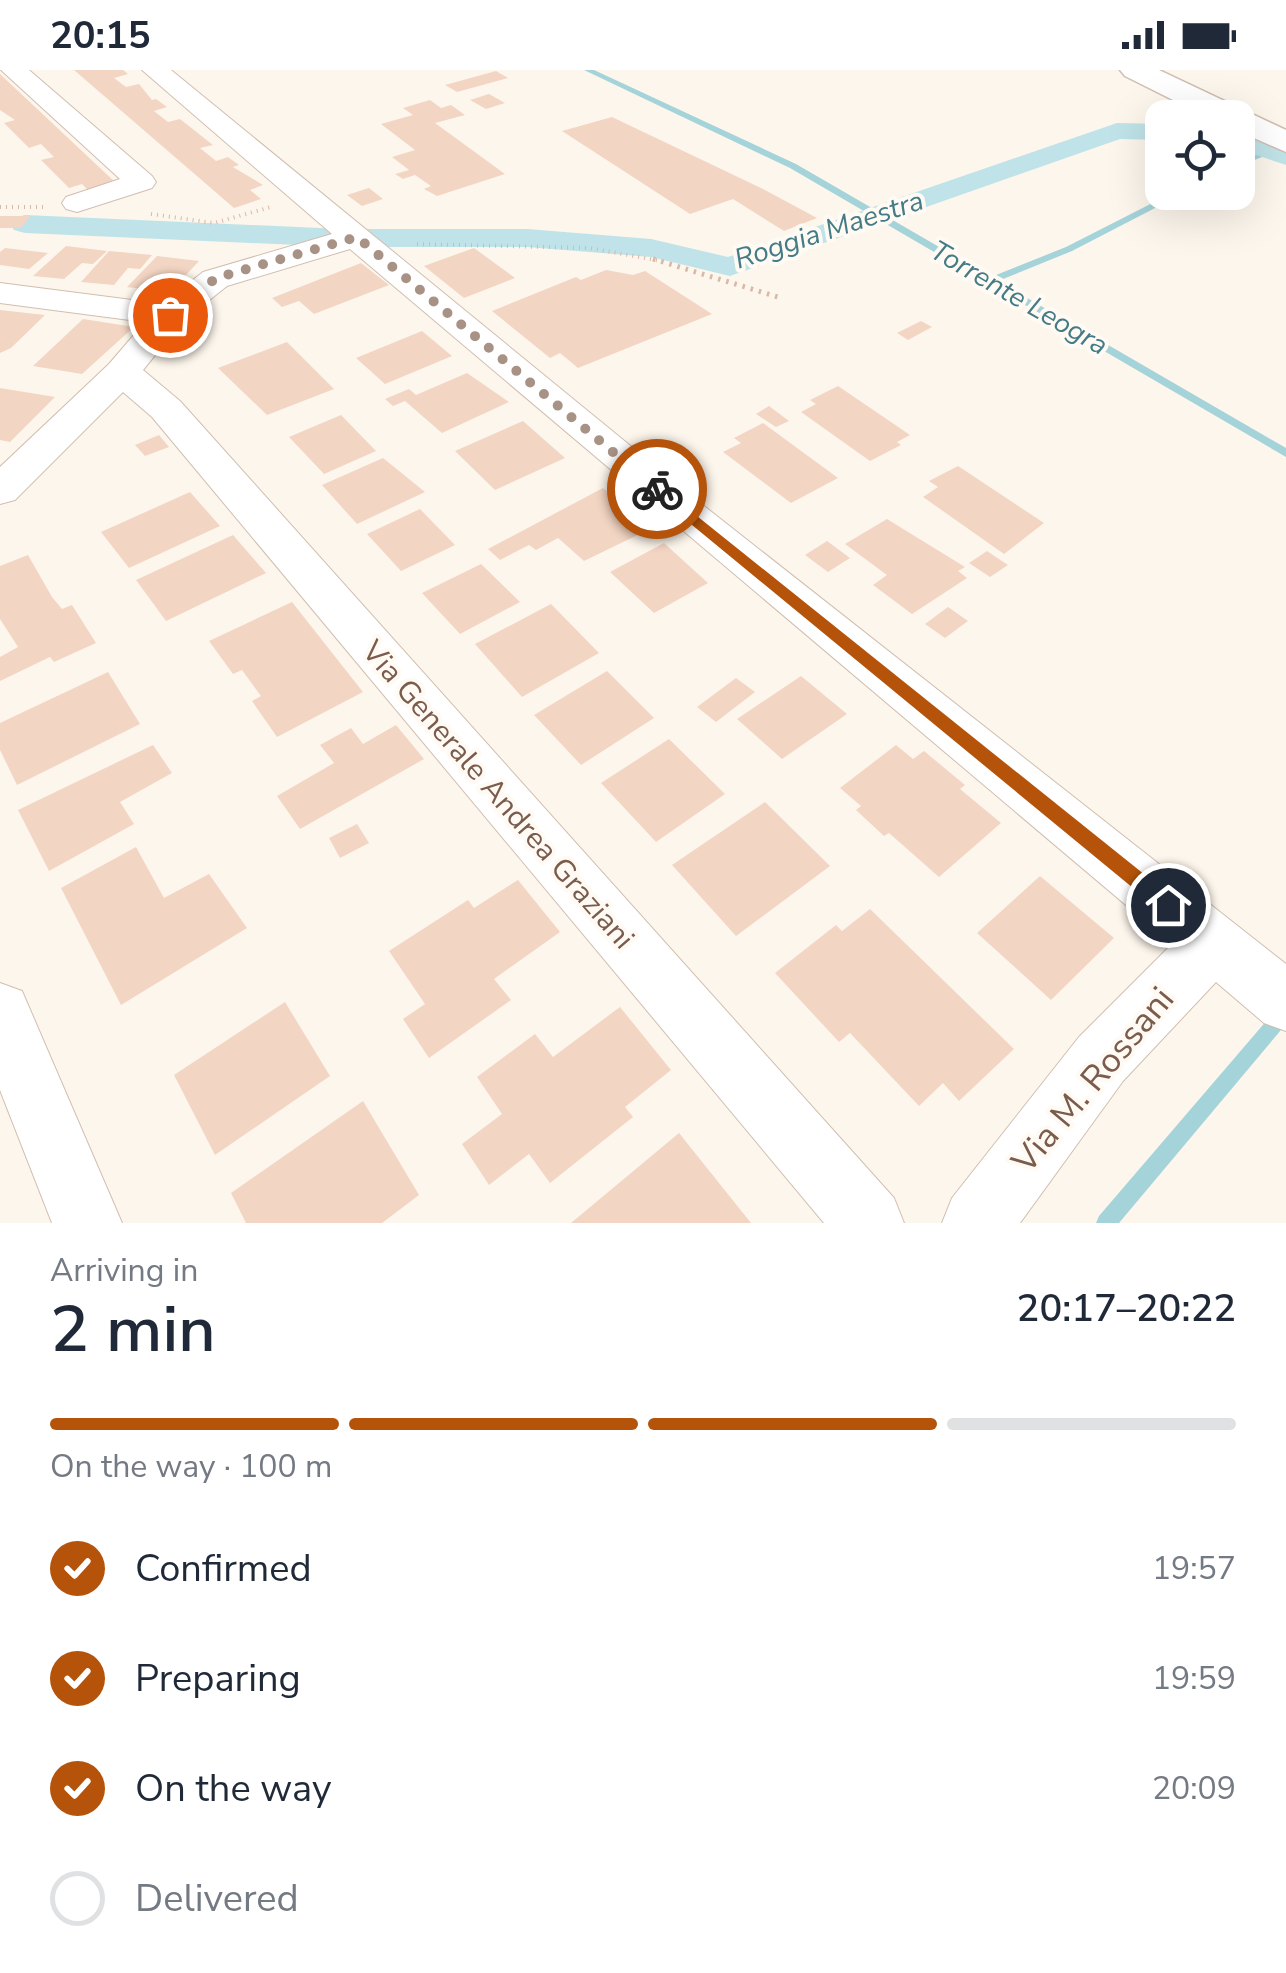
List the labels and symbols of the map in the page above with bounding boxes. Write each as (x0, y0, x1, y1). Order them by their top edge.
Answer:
water label: Roggia Maestra (730, 182, 928, 278)
water label: Torrente Leogra (923, 232, 1115, 364)
pin (128, 273, 213, 358)
courier (607, 439, 707, 539)
street label: Via Generale Andrea Graziani (352, 631, 644, 958)
pin (1126, 863, 1211, 948)
street label: Via M. Rossani (1001, 977, 1185, 1184)

